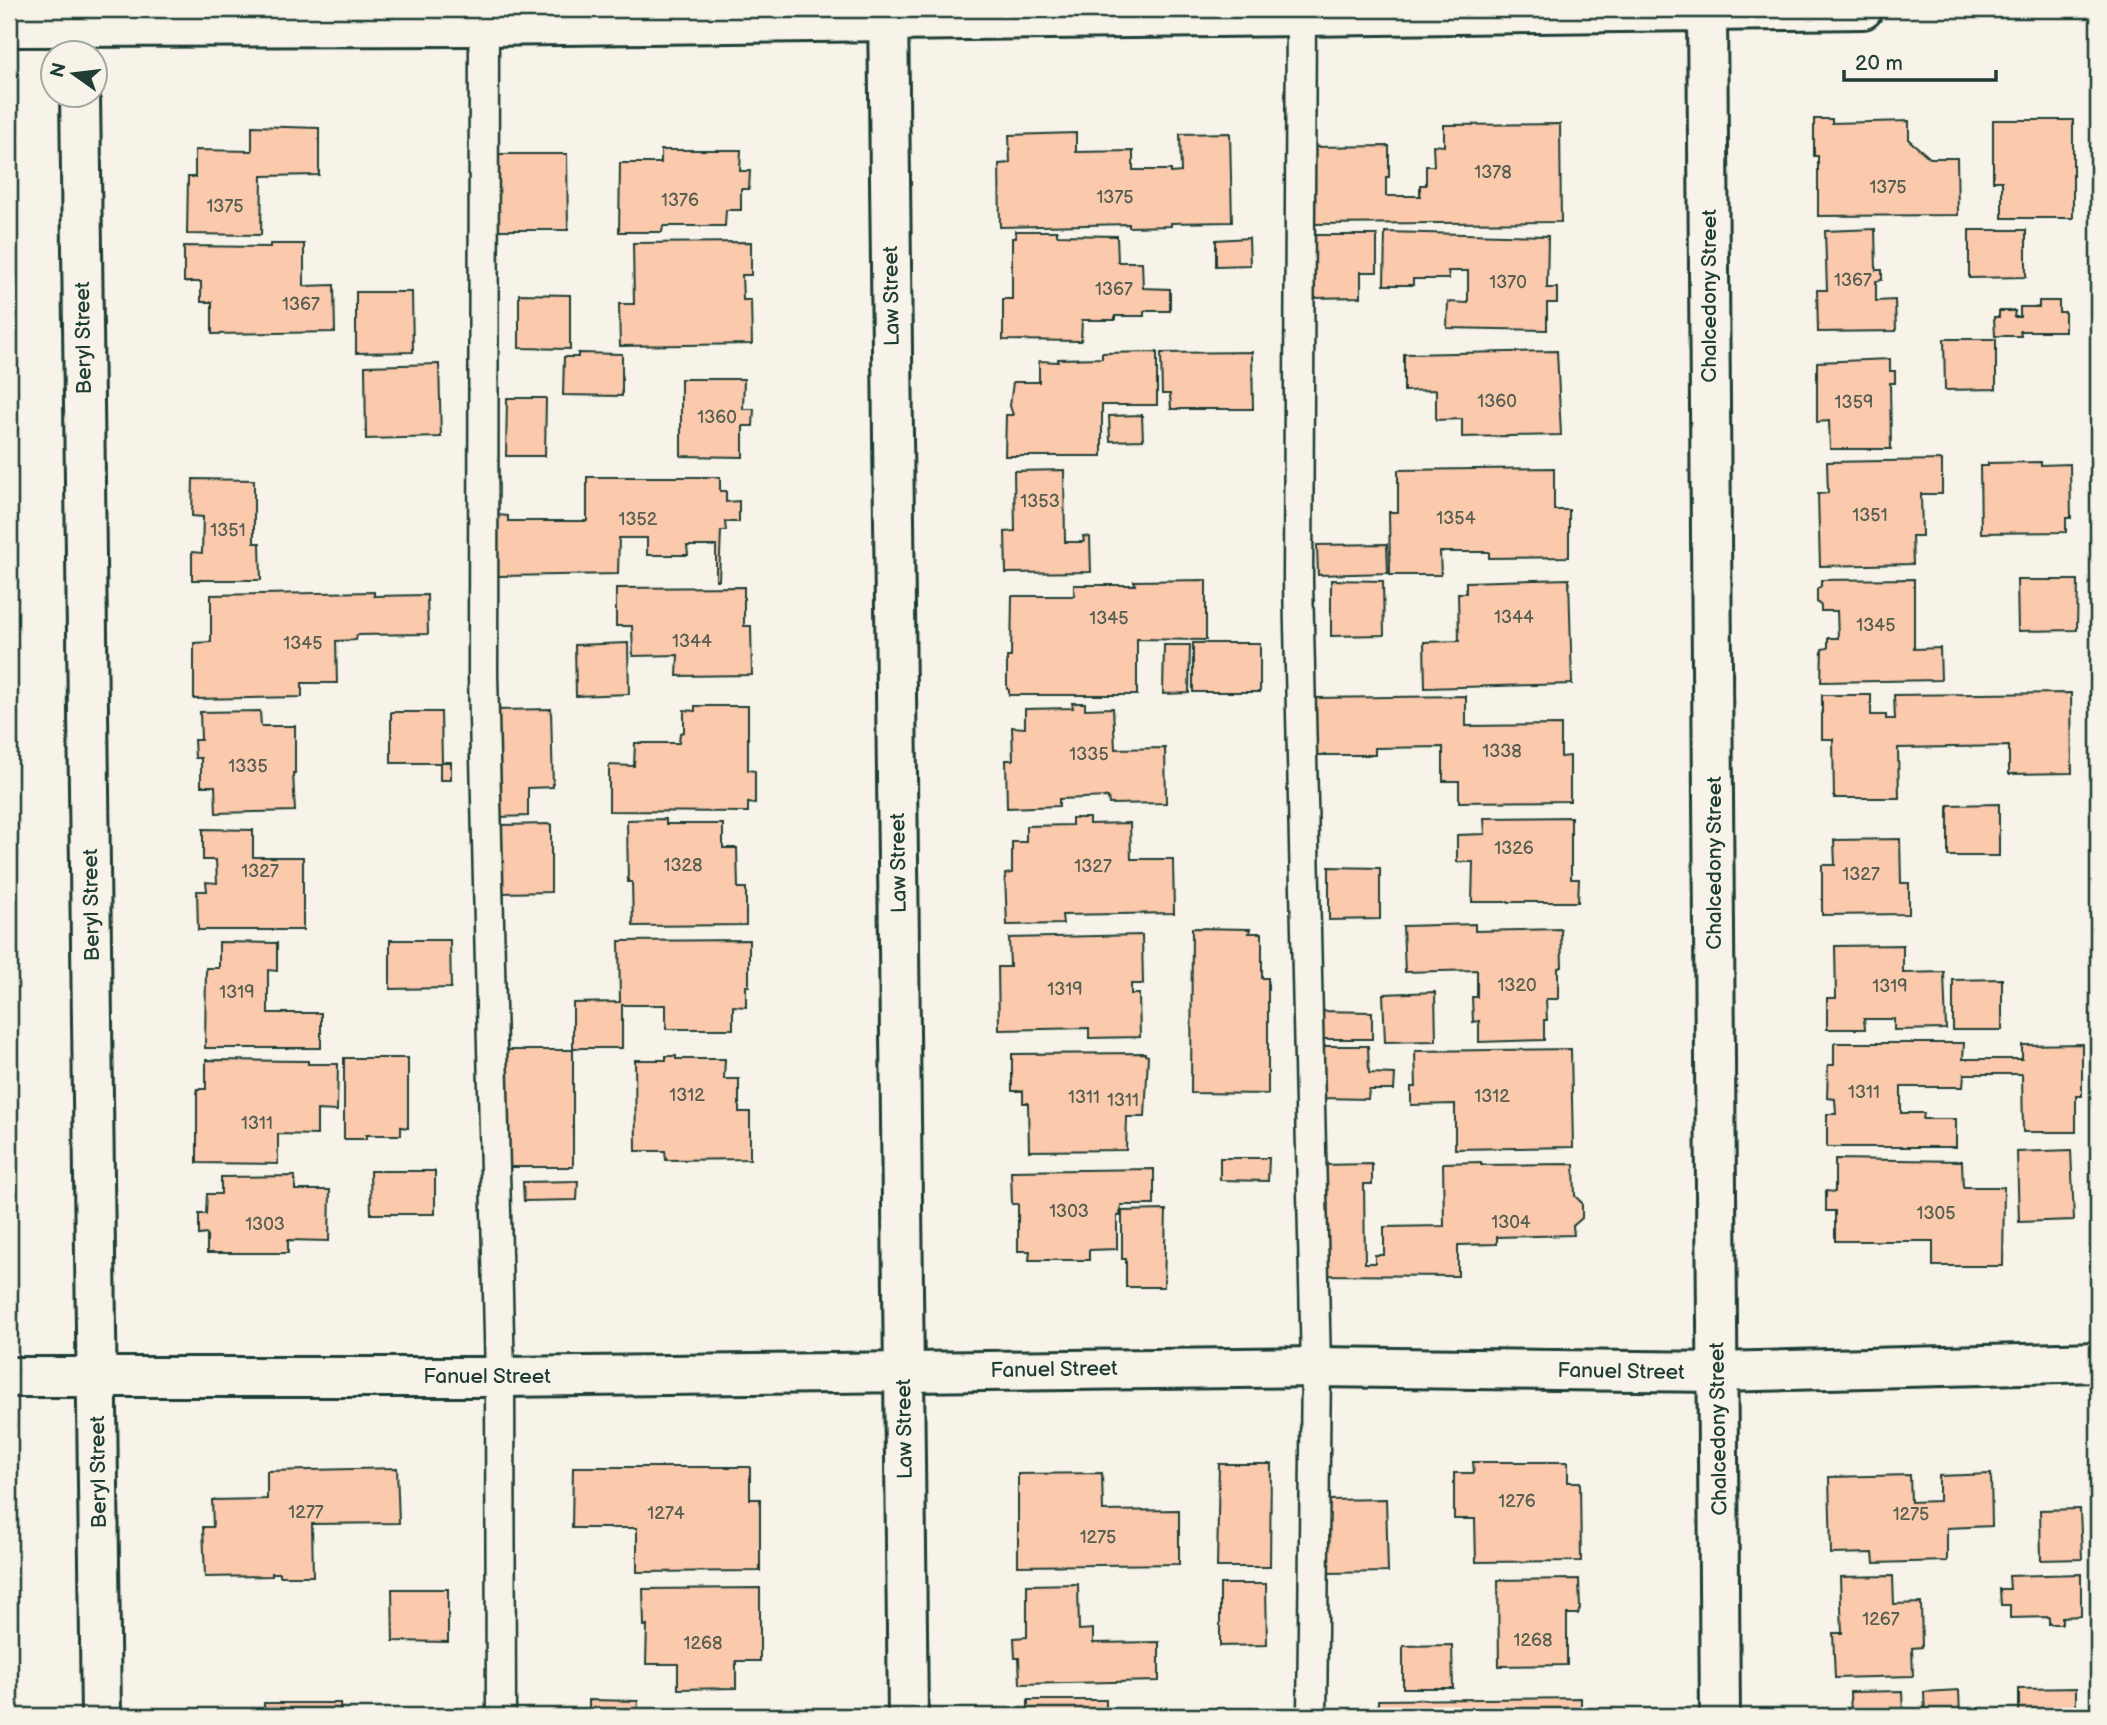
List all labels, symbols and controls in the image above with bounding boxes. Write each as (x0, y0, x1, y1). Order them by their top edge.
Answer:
north arrow (38, 38, 108, 108)
scale bar (1844, 38, 1997, 82)
text: 20 m (1855, 51, 1903, 76)
text: N (46, 61, 72, 80)
house number: 1378 (1474, 162, 1512, 183)
house number: 1375 (1869, 177, 1907, 198)
house number: 1375 (1096, 187, 1134, 208)
house number: 1376 (661, 190, 699, 211)
house number: 1375 (206, 196, 244, 217)
street label: Chalcedony Street (1697, 209, 1722, 383)
street label: Law Street (878, 245, 905, 346)
house number: 1367 (1834, 270, 1872, 291)
house number: 1370 (1489, 272, 1527, 293)
house number: 1367 (1095, 279, 1133, 300)
street label: Beryl Street (70, 281, 97, 394)
house number: 1367 (282, 294, 320, 315)
house number: 1360 (1477, 391, 1517, 412)
house number: 1359 (1835, 392, 1873, 413)
house number: 1360 (697, 407, 737, 428)
house number: 1353 (1020, 491, 1060, 512)
house number: 1351 (1852, 505, 1888, 526)
house number: 1354 (1436, 508, 1476, 529)
house number: 1352 (619, 509, 658, 530)
house number: 1351 (210, 520, 246, 541)
house number: 1344 (1494, 607, 1534, 628)
house number: 1345 (1089, 608, 1129, 629)
house number: 1345 (1856, 615, 1896, 636)
house number: 1344 (672, 631, 712, 652)
house number: 1345 (283, 633, 323, 654)
house number: 1338 (1482, 741, 1522, 762)
house number: 1335 (1069, 744, 1109, 765)
house number: 1335 (228, 756, 268, 777)
street label: Chalcedony Street (1702, 776, 1727, 950)
street label: Law Street (885, 812, 912, 913)
house number: 1326 (1494, 838, 1534, 859)
street label: Beryl Street (78, 848, 105, 961)
house number: 1328 (663, 855, 703, 876)
house number: 1327 (1074, 856, 1112, 877)
house number: 1327 (241, 861, 279, 882)
house number: 1327 (1842, 864, 1880, 885)
house number: 1320 (1497, 975, 1537, 996)
house number: 1319 (1872, 976, 1908, 997)
house number: 1319 (1047, 979, 1083, 1000)
house number: 1319 (219, 982, 255, 1003)
house number: 1311 (1848, 1082, 1880, 1103)
house number: 1312 (669, 1085, 705, 1106)
house number: 1312 (1474, 1086, 1510, 1107)
house number: 1311 (1068, 1087, 1100, 1108)
house number: 1311 (1107, 1090, 1139, 1111)
house number: 1311 (241, 1113, 273, 1134)
house number: 1303 (1049, 1201, 1089, 1222)
house number: 1305 (1917, 1203, 1955, 1224)
house number: 1304 (1491, 1212, 1531, 1233)
house number: 1303 (245, 1214, 285, 1235)
street label: Chalcedony Street (1704, 1342, 1733, 1516)
street label: Fanuel Street (990, 1356, 1118, 1383)
street label: Fanuel Street (1557, 1358, 1685, 1385)
street label: Fanuel Street (423, 1364, 551, 1389)
street label: Law Street (891, 1378, 918, 1479)
street label: Beryl Street (85, 1415, 112, 1528)
house number: 1276 (1498, 1491, 1536, 1512)
house number: 1277 (288, 1502, 324, 1523)
house number: 1274 (647, 1503, 685, 1524)
house number: 1275 (1893, 1504, 1929, 1525)
house number: 1275 (1080, 1527, 1116, 1548)
house number: 1267 (1862, 1609, 1900, 1630)
house number: 1268 (1513, 1630, 1553, 1651)
house number: 1268 (683, 1633, 723, 1654)

